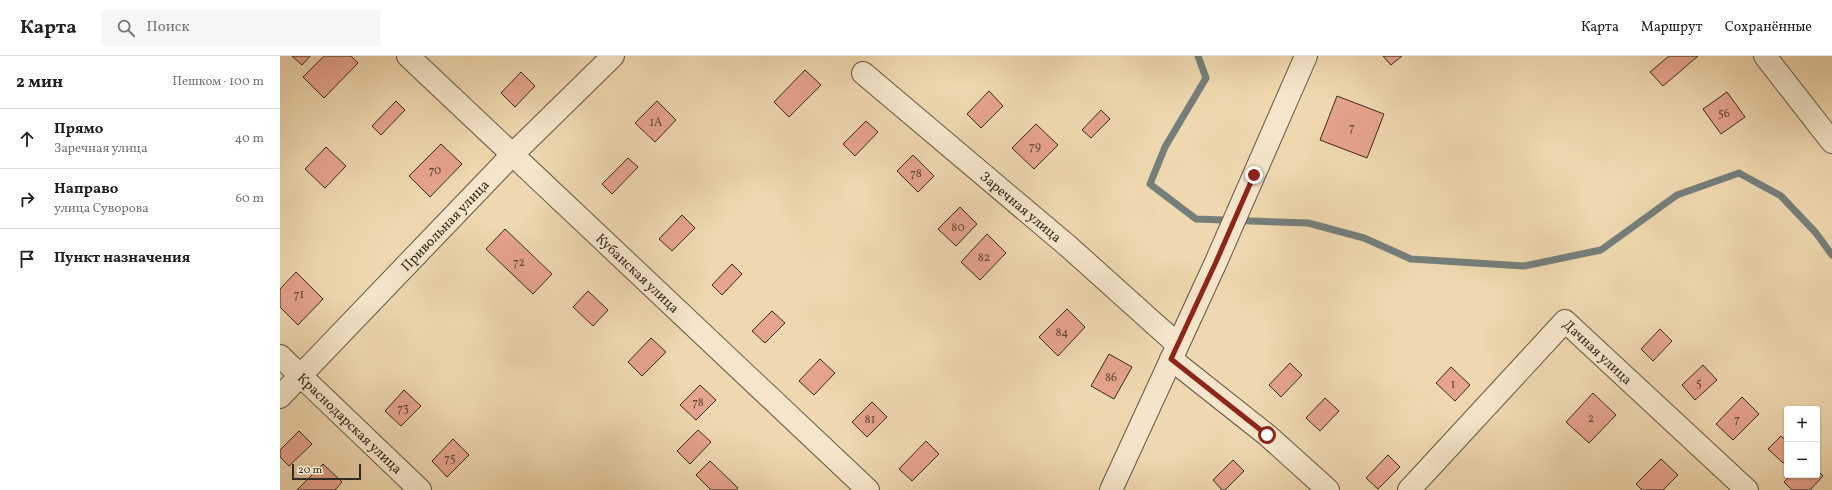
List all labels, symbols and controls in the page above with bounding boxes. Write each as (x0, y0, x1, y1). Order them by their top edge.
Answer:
search box (101, 10, 381, 46)
text: Карта (20, 15, 77, 41)
icon: search (115, 17, 137, 39)
text: Поиск (147, 17, 190, 38)
text: Карта (1581, 18, 1619, 37)
text: Маршрут (1641, 18, 1703, 37)
text: Сохранённые (1725, 18, 1812, 37)
text: 2 мин (16, 71, 63, 94)
text: Пешком · 100 m (172, 73, 264, 91)
house number: 56 (1718, 106, 1730, 122)
house number: 1А (649, 115, 663, 131)
text: Прямо (54, 119, 103, 140)
house number: 7 (1349, 120, 1355, 136)
icon: ahead (16, 128, 38, 150)
text: 40 m (235, 130, 264, 148)
house number: 79 (1029, 139, 1041, 155)
text: Заречная улица (54, 140, 148, 158)
house number: 70 (429, 163, 441, 179)
house number: 78 (910, 166, 922, 182)
route end (1245, 166, 1263, 184)
street label: Заречная улица (975, 168, 1065, 248)
street label: Привольная улица (397, 176, 494, 276)
text: Направо (54, 179, 118, 200)
icon: right (16, 188, 38, 210)
text: 60 m (236, 190, 264, 208)
text: улица Суворова (54, 200, 149, 218)
house number: 80 (951, 220, 965, 236)
street label: Кубанская улица (591, 230, 683, 318)
icon: arrive (16, 248, 38, 270)
text: Пункт назначения (54, 248, 190, 269)
house number: 82 (978, 250, 990, 266)
house number: 72 (513, 255, 525, 271)
house number: 71 (294, 287, 304, 303)
street label: Дачная улица (1558, 316, 1636, 390)
house number: 84 (1056, 325, 1068, 341)
street label: Краснодарская улица (292, 369, 406, 479)
house number: 86 (1105, 370, 1117, 386)
house number: 5 (1696, 376, 1702, 392)
house number: 1 (1451, 377, 1455, 393)
house number: 78 (692, 395, 704, 411)
house number: 73 (397, 401, 409, 417)
map controls (1784, 406, 1820, 478)
button: + (1784, 406, 1820, 442)
house number: 2 (1588, 411, 1594, 427)
house number: 81 (865, 412, 875, 428)
house number: 7 (1734, 412, 1740, 428)
route start (1258, 426, 1276, 444)
button: − (1784, 442, 1820, 478)
house number: 75 (444, 451, 456, 467)
scale bar (292, 462, 361, 481)
text: 20 m (298, 463, 322, 478)

